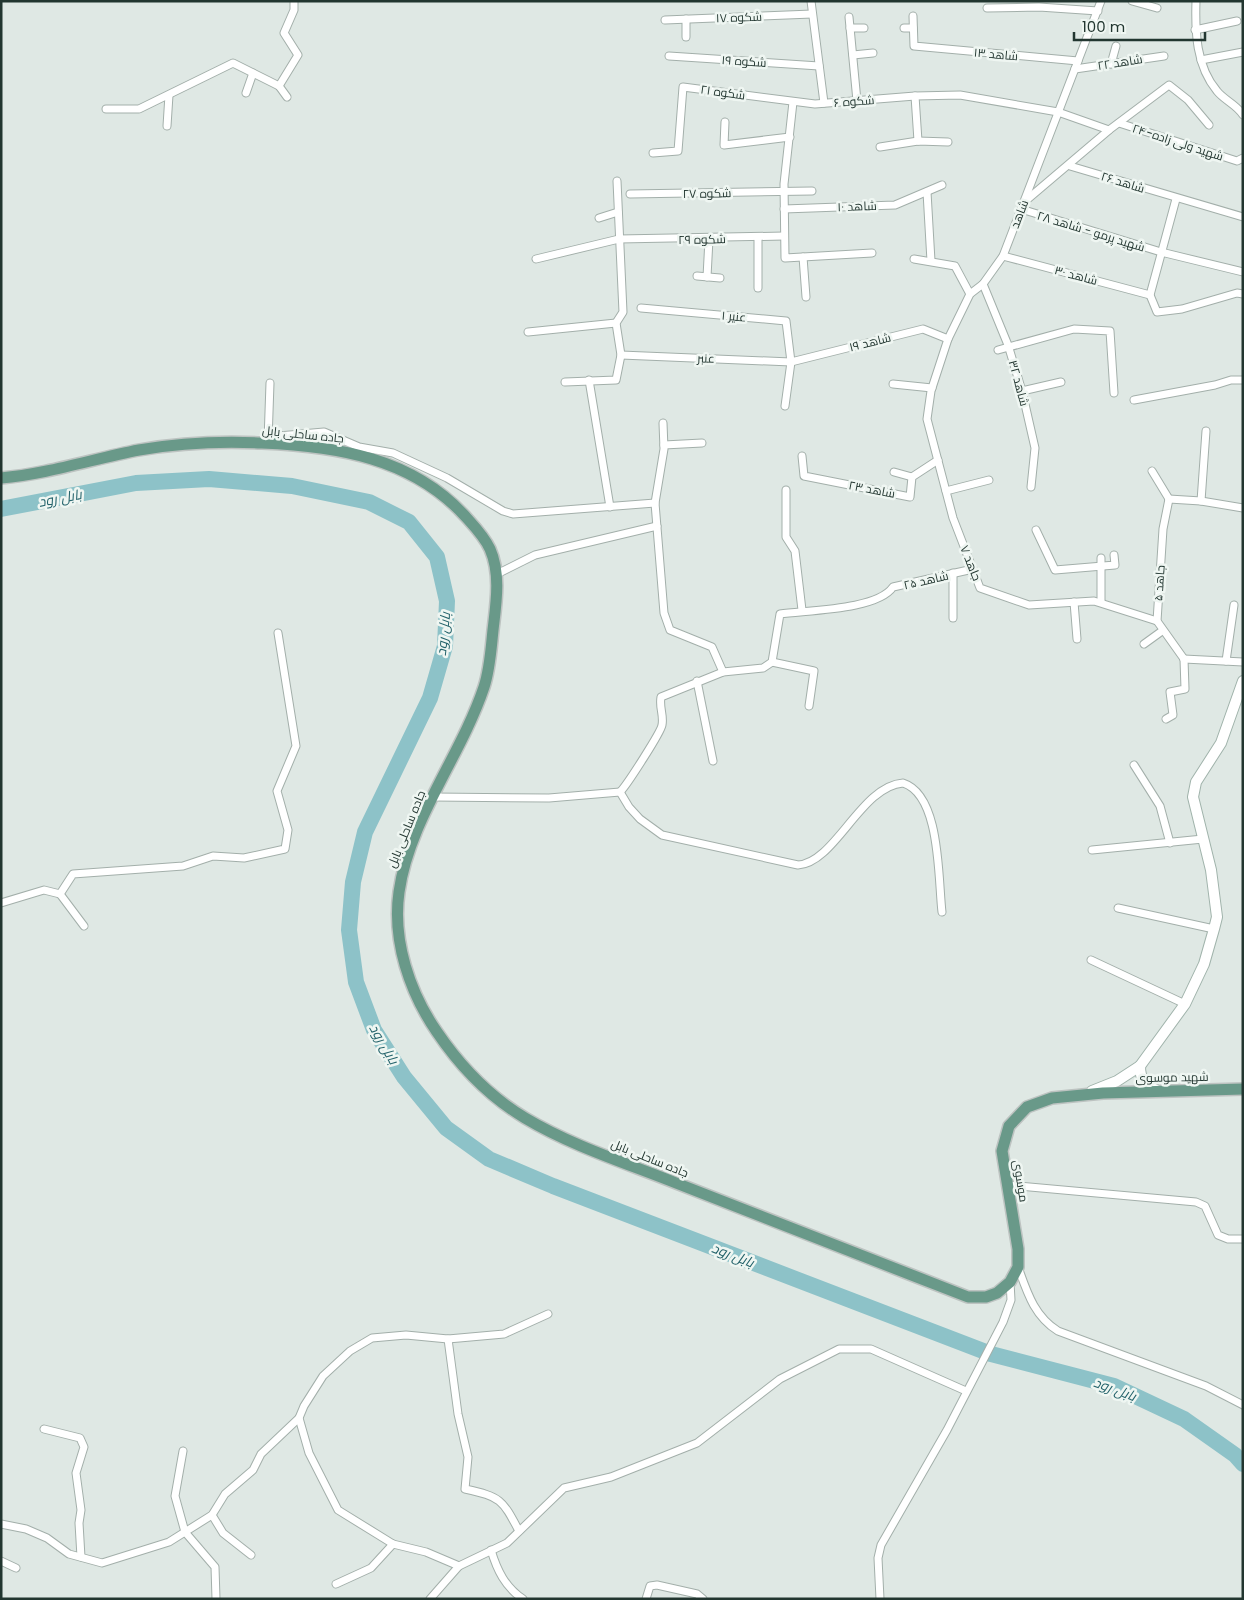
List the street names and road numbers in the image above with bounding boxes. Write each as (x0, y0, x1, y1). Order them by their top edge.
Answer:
street label: شکوه ۱۷ (716, 8, 762, 26)
street label: شاهد ۱۳ (973, 44, 1019, 64)
street label: شاهد ۲۲ (1096, 50, 1144, 74)
street label: شکوه ۱۹ (721, 51, 767, 71)
street label: شکوه ۲۱ (700, 80, 747, 104)
street label: شکوه ۶ (833, 91, 875, 111)
street label: شهید ولی زاده-۲۴ (1130, 119, 1226, 165)
street label: شاهد ۲۶ (1099, 167, 1147, 197)
street label: شکوه ۲۷ (682, 184, 732, 202)
street label: شاهد ۱۰ (837, 197, 877, 215)
street label: شاهد (1006, 197, 1032, 231)
street label: شهید پرمو - شاهد ۲۸ (1035, 207, 1147, 256)
street label: شکوه ۲۹ (678, 230, 726, 248)
street label: شاهد ۳۰ (1053, 261, 1099, 289)
street label: عنیر ۱ (721, 306, 747, 326)
street label: شاهد ۱۹ (847, 329, 893, 355)
street label: عنبر (696, 349, 715, 367)
street label: شاهد ۳۲ (1005, 358, 1033, 408)
street label: جاده ساحلی بابل (261, 421, 345, 447)
street label: شاهد ۲۳ (847, 476, 897, 502)
street label: جاهد ۷ (956, 543, 986, 583)
street label: جاهد ۵ (1149, 564, 1169, 602)
street label: شاهد ۲۵ (902, 567, 950, 593)
street label: جاده ساحلی بابل (383, 788, 429, 870)
street label: شهید موسوی (1135, 1068, 1209, 1086)
street label: جاده ساحلی بابل (609, 1135, 691, 1181)
street label: موسوی (1009, 1159, 1033, 1203)

